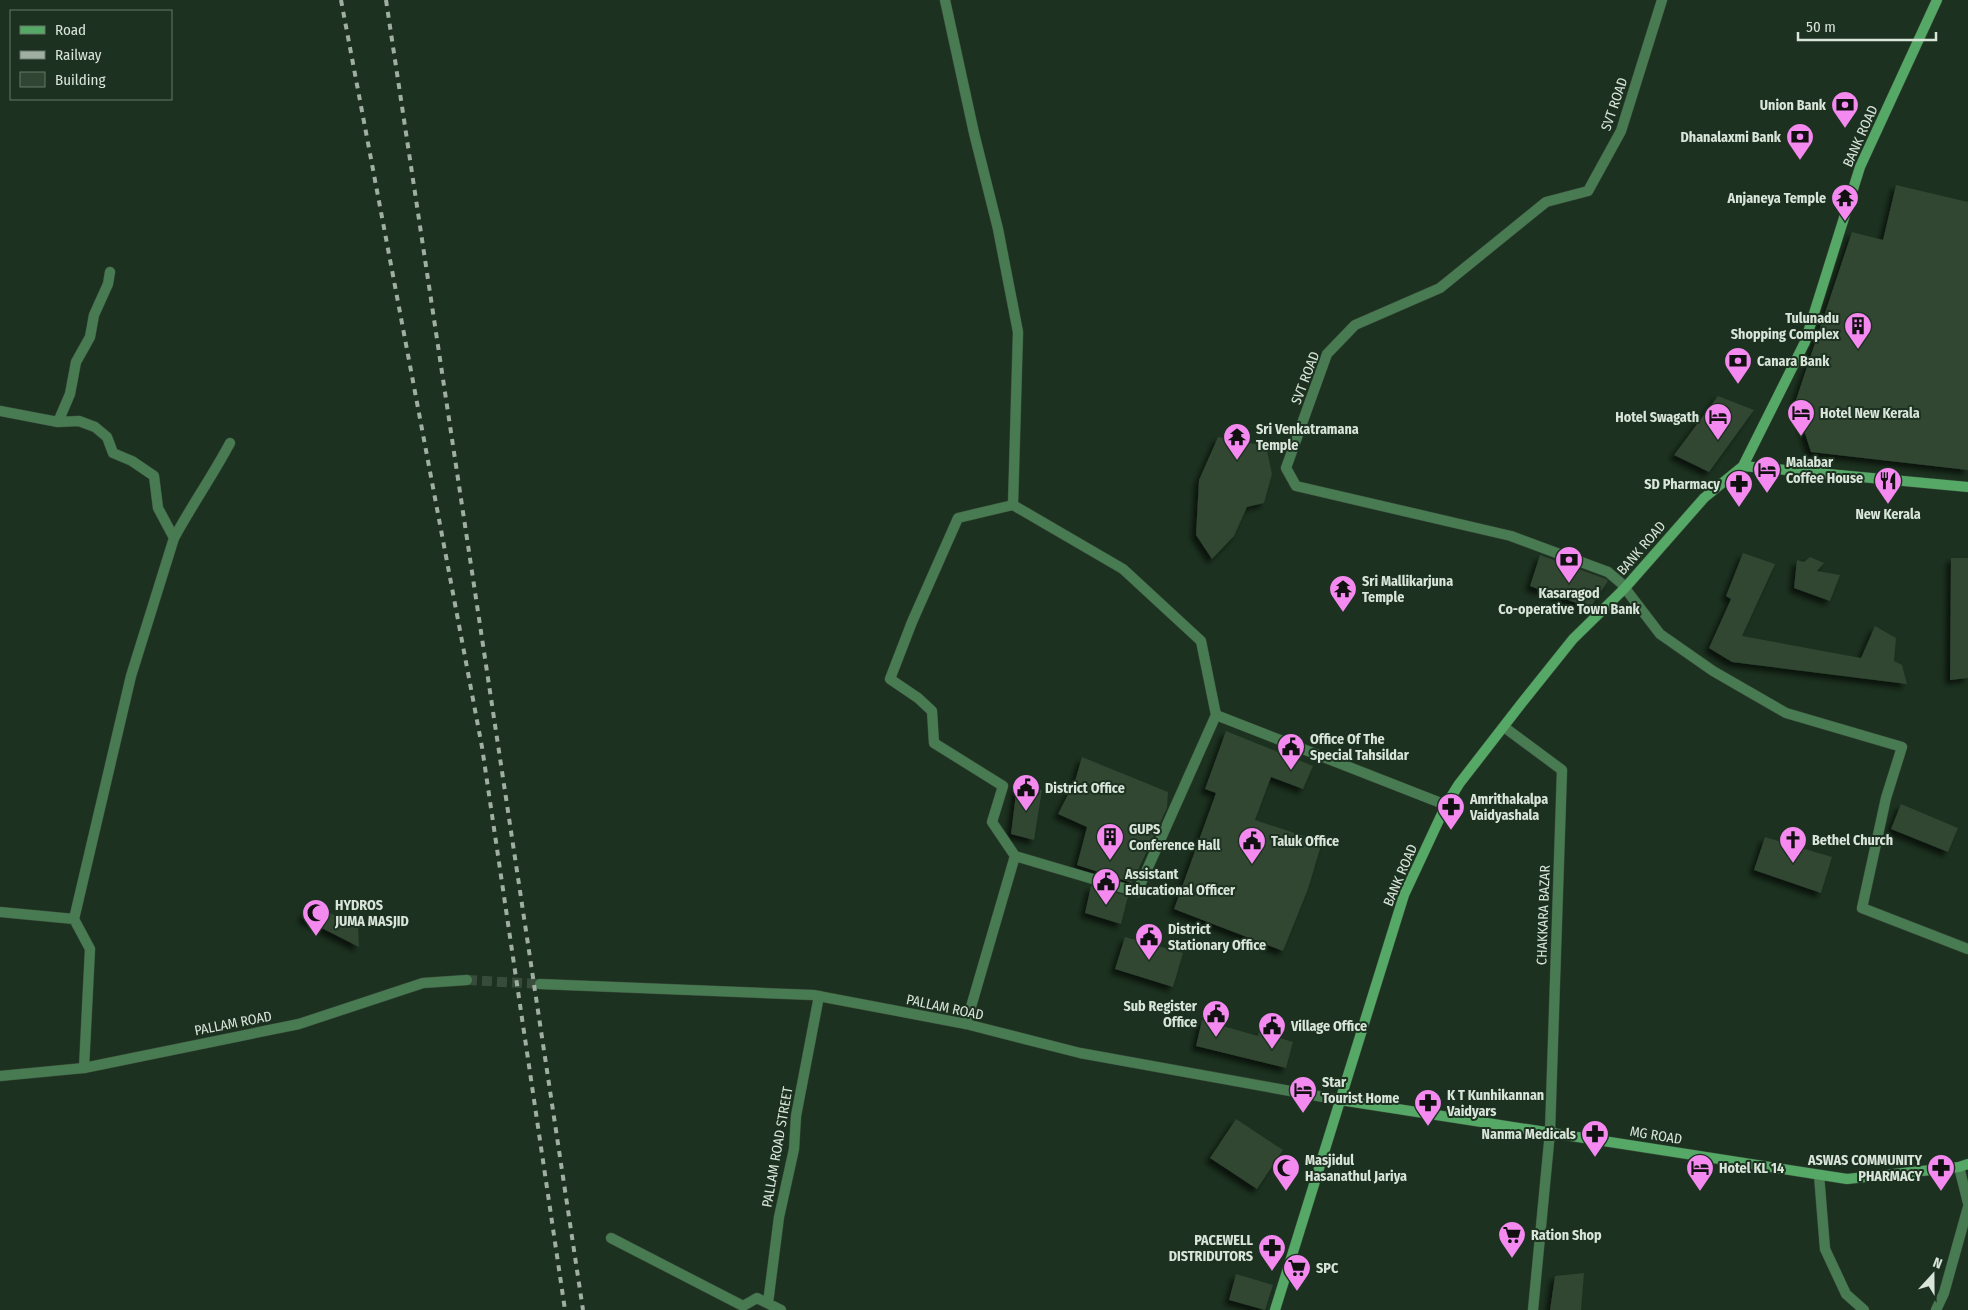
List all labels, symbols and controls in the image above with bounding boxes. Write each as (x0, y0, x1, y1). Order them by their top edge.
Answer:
legend (10, 10, 172, 100)
scale bar (1798, 10, 1936, 42)
text: 50 m (1806, 18, 1836, 36)
text: Road (55, 21, 86, 39)
text: Railway (55, 46, 102, 64)
text: Building (55, 71, 106, 89)
street label: SVT ROAD (1597, 75, 1631, 133)
bank icon: Union Bank (1830, 90, 1860, 129)
place label: Union Bank (1760, 97, 1827, 114)
street label: BANK ROAD (1839, 103, 1882, 170)
bank icon: Dhanalaxmi Bank (1785, 122, 1815, 161)
place label: Dhanalaxmi Bank (1680, 129, 1782, 146)
temple icon: Anjaneya Temple (1830, 183, 1860, 222)
place label: Anjaneya Temple (1727, 190, 1826, 207)
place label: Tulunadu Shopping Complex (1731, 310, 1839, 343)
building icon: Tulunadu Shopping Complex (1843, 311, 1873, 350)
bank icon: Canara Bank (1723, 346, 1753, 385)
street label: SVT ROAD (1288, 349, 1323, 407)
place label: Canara Bank (1757, 353, 1830, 370)
hotel icon: Hotel New Kerala (1786, 398, 1816, 437)
hotel icon: Hotel Swagath (1703, 402, 1733, 441)
place label: Hotel New Kerala (1820, 405, 1920, 422)
place label: Hotel Swagath (1615, 409, 1699, 426)
place label: Sri Venkatramana Temple (1256, 421, 1359, 454)
temple icon: Sri Venkatramana Temple (1222, 422, 1252, 461)
place label: Malabar Coffee House (1786, 454, 1863, 487)
hotel icon: Malabar Coffee House (1752, 455, 1782, 494)
restaurant icon: New Kerala (1873, 466, 1903, 505)
pharmacy icon: SD Pharmacy (1724, 469, 1754, 508)
place label: SD Pharmacy (1644, 476, 1720, 493)
place label: New Kerala (1855, 506, 1921, 523)
street label: BANK ROAD (1613, 518, 1669, 579)
bank icon: Kasaragod Co-operative Town Bank (1554, 545, 1584, 584)
place label: Sri Mallikarjuna Temple (1362, 573, 1453, 606)
temple icon: Sri Mallikarjuna Temple (1328, 574, 1358, 613)
place label: Kasaragod Co-operative Town Bank (1498, 585, 1641, 618)
place label: Office Of The Special Tahsildar (1310, 731, 1410, 764)
public building icon: Office Of The Special Tahsildar (1276, 732, 1306, 771)
public building icon: District Office (1011, 773, 1041, 812)
place label: District Office (1045, 780, 1125, 797)
place label: Amrithakalpa Vaidyashala (1469, 791, 1548, 824)
pharmacy icon: Amrithakalpa Vaidyashala (1436, 792, 1466, 831)
place label: GUPS Conference Hall (1129, 821, 1220, 854)
building icon: GUPS Conference Hall (1095, 822, 1125, 861)
church icon: Bethel Church (1778, 825, 1808, 864)
public building icon: Taluk Office (1237, 826, 1267, 865)
place label: Bethel Church (1812, 832, 1893, 849)
place label: Taluk Office (1271, 833, 1339, 850)
street label: BANK ROAD (1380, 842, 1421, 909)
street label: CHAKKARA BAZAR (1533, 864, 1554, 965)
place label: Assistant Educational Officer (1124, 866, 1236, 899)
public building icon: Assistant Educational Officer (1091, 867, 1121, 906)
place label: HYDROS JUMA MASJID (334, 897, 409, 930)
mosque icon: HYDROS JUMA MASJID (301, 898, 331, 937)
place label: District Stationary Office (1168, 921, 1266, 954)
public building icon: District Stationary Office (1134, 922, 1164, 961)
street label: PALLAM ROAD (905, 991, 985, 1024)
place label: Sub Register Office (1124, 998, 1198, 1031)
public building icon: Sub Register Office (1201, 999, 1231, 1038)
street label: PALLAM ROAD (193, 1008, 273, 1039)
public building icon: Village Office (1257, 1011, 1287, 1050)
place label: Village Office (1290, 1018, 1367, 1035)
place label: Star Tourist Home (1322, 1074, 1399, 1107)
hotel icon: Star Tourist Home (1288, 1075, 1318, 1114)
street label: PALLAM ROAD STREET (759, 1085, 797, 1209)
place label: K T Kunhikannan Vaidyars (1446, 1087, 1544, 1120)
pharmacy icon: K T Kunhikannan Vaidyars (1413, 1088, 1443, 1127)
pharmacy icon: Nanma Medicals (1580, 1119, 1610, 1158)
street label: MG ROAD (1629, 1123, 1683, 1148)
place label: Nanma Medicals (1482, 1126, 1576, 1143)
place label: Masjidul Hasanathul Jariya (1305, 1152, 1407, 1185)
place label: ASWAS COMMUNITY PHARMACY (1807, 1152, 1922, 1185)
mosque icon: Masjidul Hasanathul Jariya (1271, 1153, 1301, 1192)
hotel icon: Hotel KL 14 (1685, 1153, 1715, 1192)
pharmacy icon: ASWAS COMMUNITY PHARMACY (1926, 1153, 1956, 1192)
place label: Hotel KL 14 (1719, 1160, 1784, 1177)
supermarket icon: Ration Shop (1497, 1220, 1527, 1259)
place label: Ration Shop (1531, 1227, 1602, 1244)
place label: PACEWELL DISTRIDUTORS (1169, 1232, 1253, 1265)
pharmacy icon: PACEWELL DISTRIDUTORS (1257, 1233, 1287, 1272)
north arrow (1908, 1250, 1958, 1300)
supermarket icon: SPC (1282, 1253, 1312, 1292)
text: N (1931, 1254, 1944, 1273)
place label: SPC (1316, 1260, 1339, 1277)

